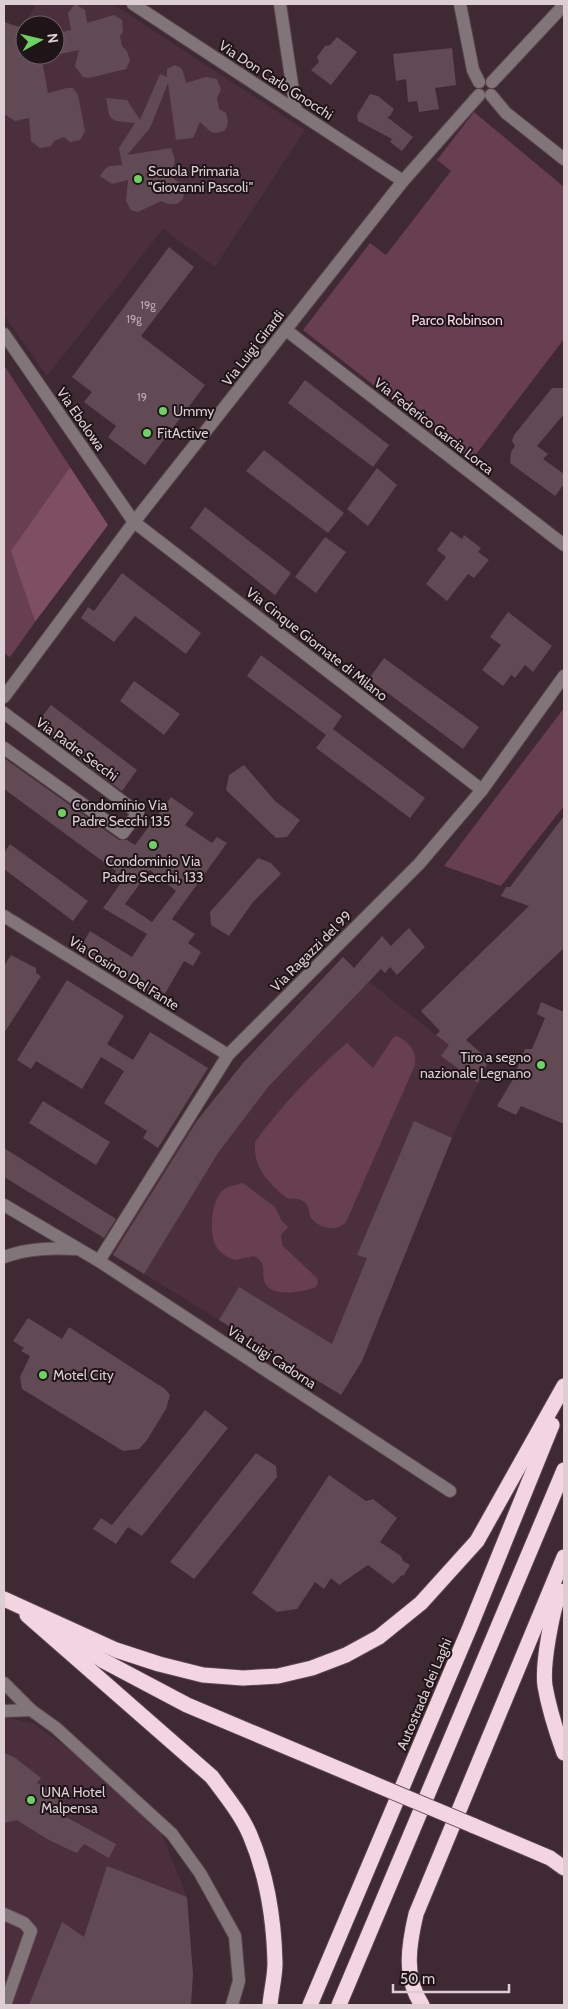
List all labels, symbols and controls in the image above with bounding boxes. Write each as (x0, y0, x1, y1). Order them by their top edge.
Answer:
north arrow (15, 15, 65, 65)
text: N (43, 32, 62, 44)
street label: Via Don Carlo Gnocchi (215, 36, 337, 124)
place label: Scuola Primaria "Giovanni Pascoli" (148, 162, 253, 196)
marker: Scuola Primaria "Giovanni Pascoli" (132, 173, 144, 185)
house number: 19g (140, 298, 156, 312)
street label: Via Luigi Girardi (218, 307, 288, 389)
park label: Parco Robinson (411, 311, 503, 329)
house number: 19g (126, 312, 142, 326)
street label: Via Federico Garcia Lorca (371, 374, 498, 478)
street label: Via Ebolowa (53, 384, 109, 454)
house number: 19 (137, 390, 147, 404)
place label: Ummy (173, 402, 214, 420)
marker: Ummy (157, 405, 169, 417)
place label: FitActive (157, 424, 208, 442)
marker: FitActive (141, 427, 153, 439)
street label: Via Cinque Giornate di Milano (243, 583, 392, 705)
street label: Via Padre Secchi (32, 713, 122, 785)
place label: Condominio Via Padre Secchi 135 (72, 796, 170, 830)
marker: Condominio Via Padre Secchi 135 (56, 807, 68, 819)
marker: Condominio Via Padre Secchi, 133 (147, 839, 159, 851)
place label: Condominio Via Padre Secchi, 133 (102, 852, 204, 886)
street label: Via Ragazzi del 99 (267, 907, 355, 995)
street label: Via Cosimo Del Fante (66, 932, 182, 1014)
place label: Tiro a segno nazionale Legnano (420, 1048, 531, 1082)
marker: Tiro a segno nazionale Legnano (535, 1059, 547, 1071)
street label: Via Luigi Cadorna (224, 1322, 320, 1393)
place label: Motel City (53, 1366, 114, 1384)
marker: Motel City (37, 1369, 49, 1381)
street label: Autostrada dei Laghi (392, 1635, 456, 1753)
place label: UNA Hotel Malpensa (41, 1783, 106, 1817)
marker: UNA Hotel Malpensa (25, 1794, 37, 1806)
scale bar (393, 1962, 509, 1994)
text: 50 m (400, 1970, 435, 1988)

